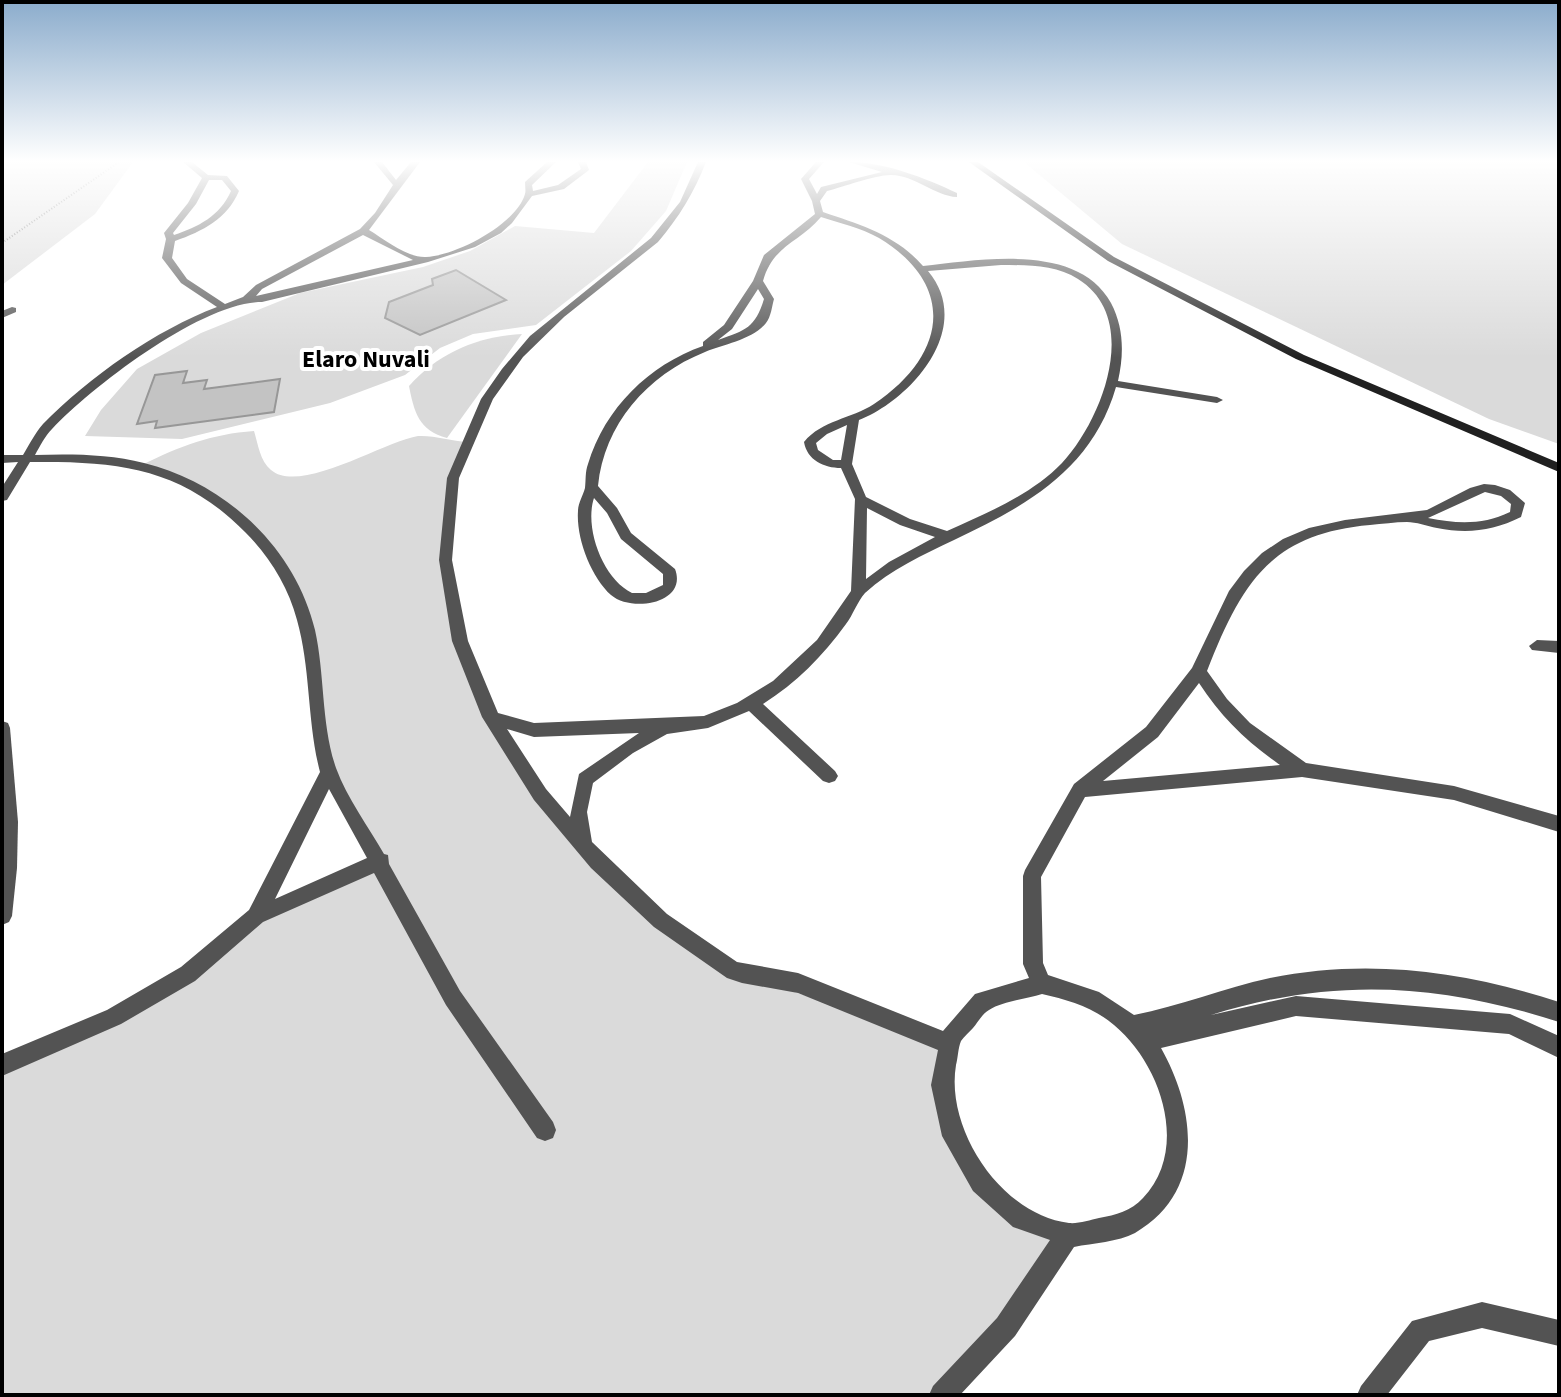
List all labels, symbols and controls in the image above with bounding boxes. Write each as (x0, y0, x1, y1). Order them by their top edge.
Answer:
district label: Elaro Nuvali (302, 342, 430, 377)

